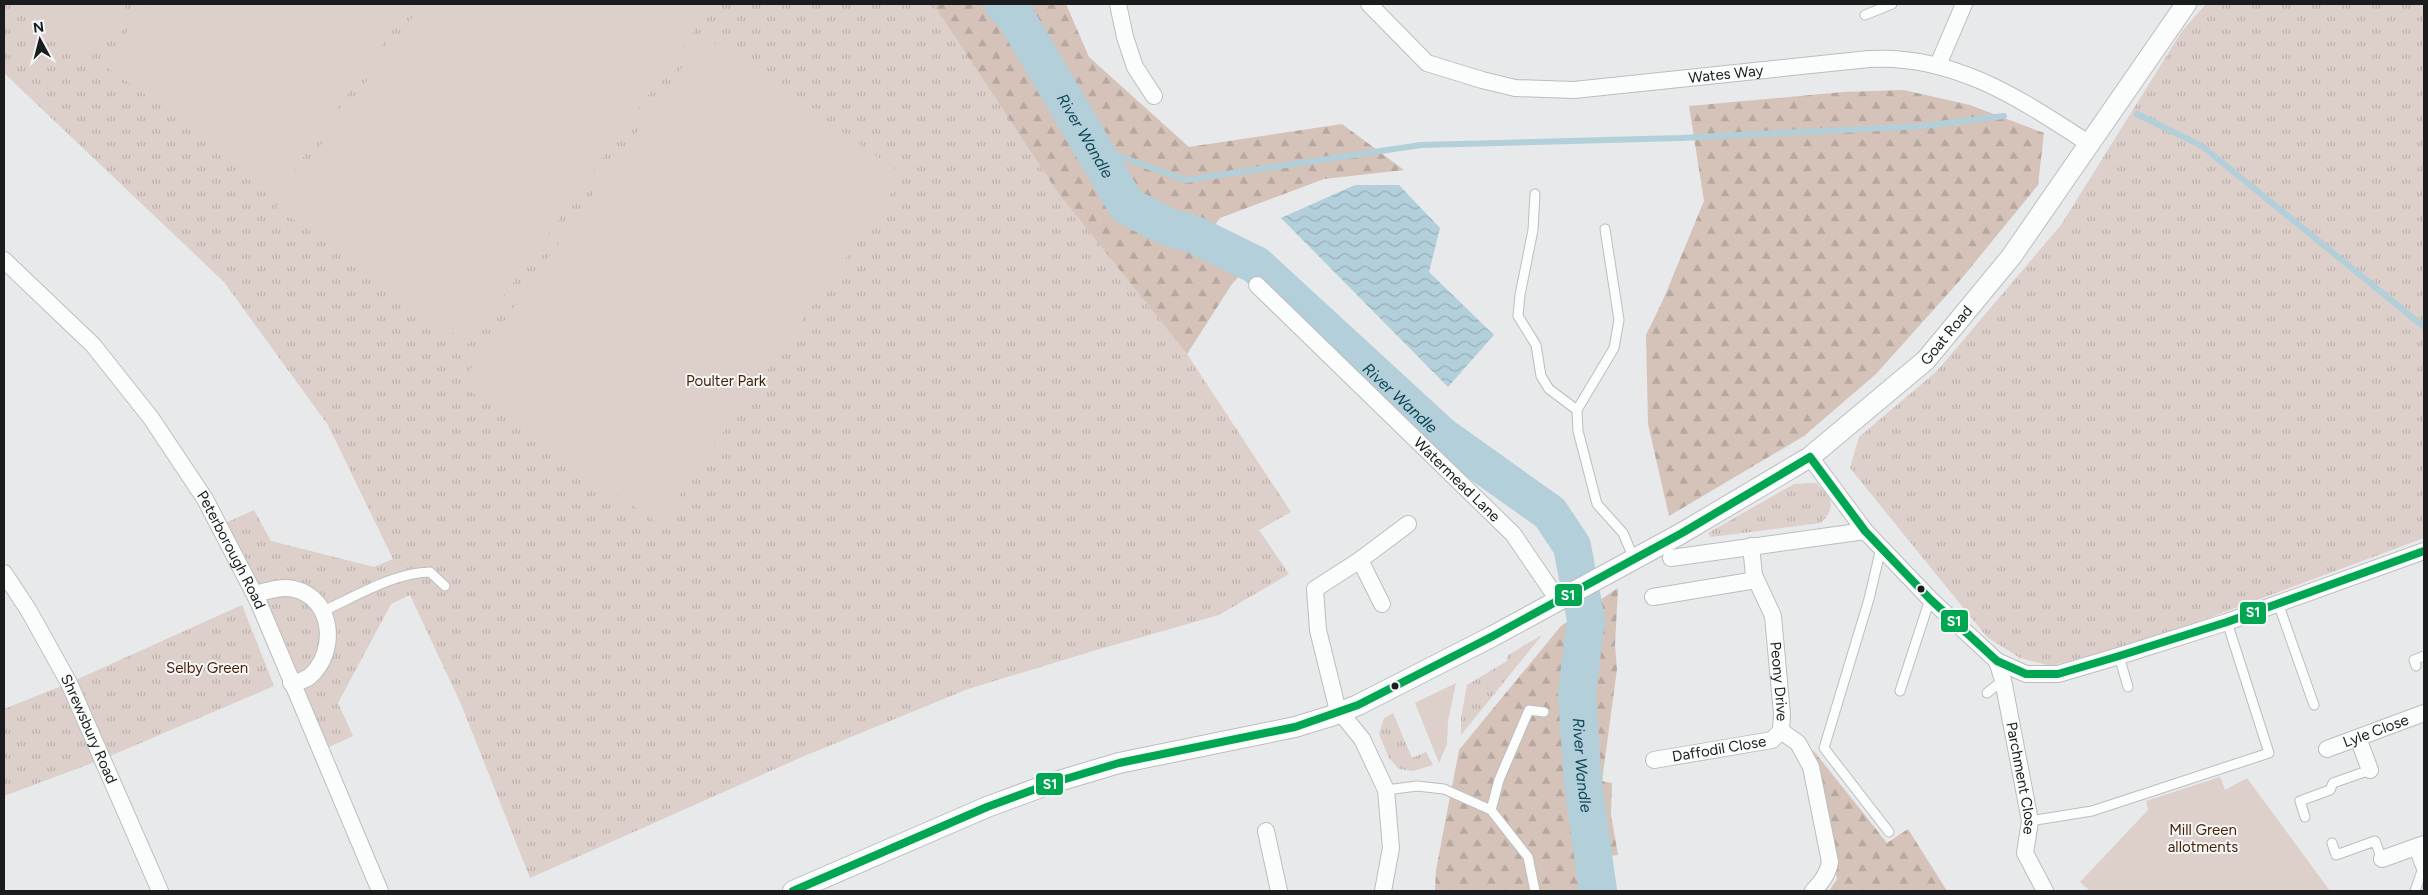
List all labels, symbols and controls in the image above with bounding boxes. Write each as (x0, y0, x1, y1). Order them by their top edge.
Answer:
north arrow (15, 15, 65, 65)
text: N (32, 18, 45, 37)
street label: Wates Way (1688, 61, 1764, 87)
water label: River Wandle (1053, 90, 1118, 182)
street label: Goat Road (1917, 302, 1976, 369)
water label: River Wandle (1359, 359, 1442, 437)
park label: Poulter Park (686, 372, 767, 390)
street label: Watermead Lane (1410, 433, 1504, 526)
street label: Peterborough Road (193, 487, 269, 612)
line badge: S1 (1554, 583, 1583, 607)
unlabelled marker (1916, 584, 1926, 594)
text: S1 (1561, 587, 1575, 604)
line badge: S1 (2239, 601, 2267, 625)
text: S1 (2246, 604, 2260, 621)
line badge: S1 (1940, 609, 1969, 633)
text: S1 (1947, 613, 1961, 630)
street label: Peony Drive (1766, 641, 1791, 722)
park label: Selby Green (166, 659, 248, 677)
street label: Shrewsbury Road (57, 671, 121, 787)
unlabelled marker (1390, 681, 1400, 691)
street label: Lyle Close (2340, 710, 2411, 751)
water label: River Wandle (1569, 717, 1597, 814)
street label: Parchment Close (2002, 720, 2039, 836)
street label: Daffodil Close (1671, 732, 1767, 766)
line badge: S1 (1035, 772, 1064, 796)
text: S1 (1043, 776, 1057, 793)
park label: Mill Green allotments (2168, 821, 2238, 856)

